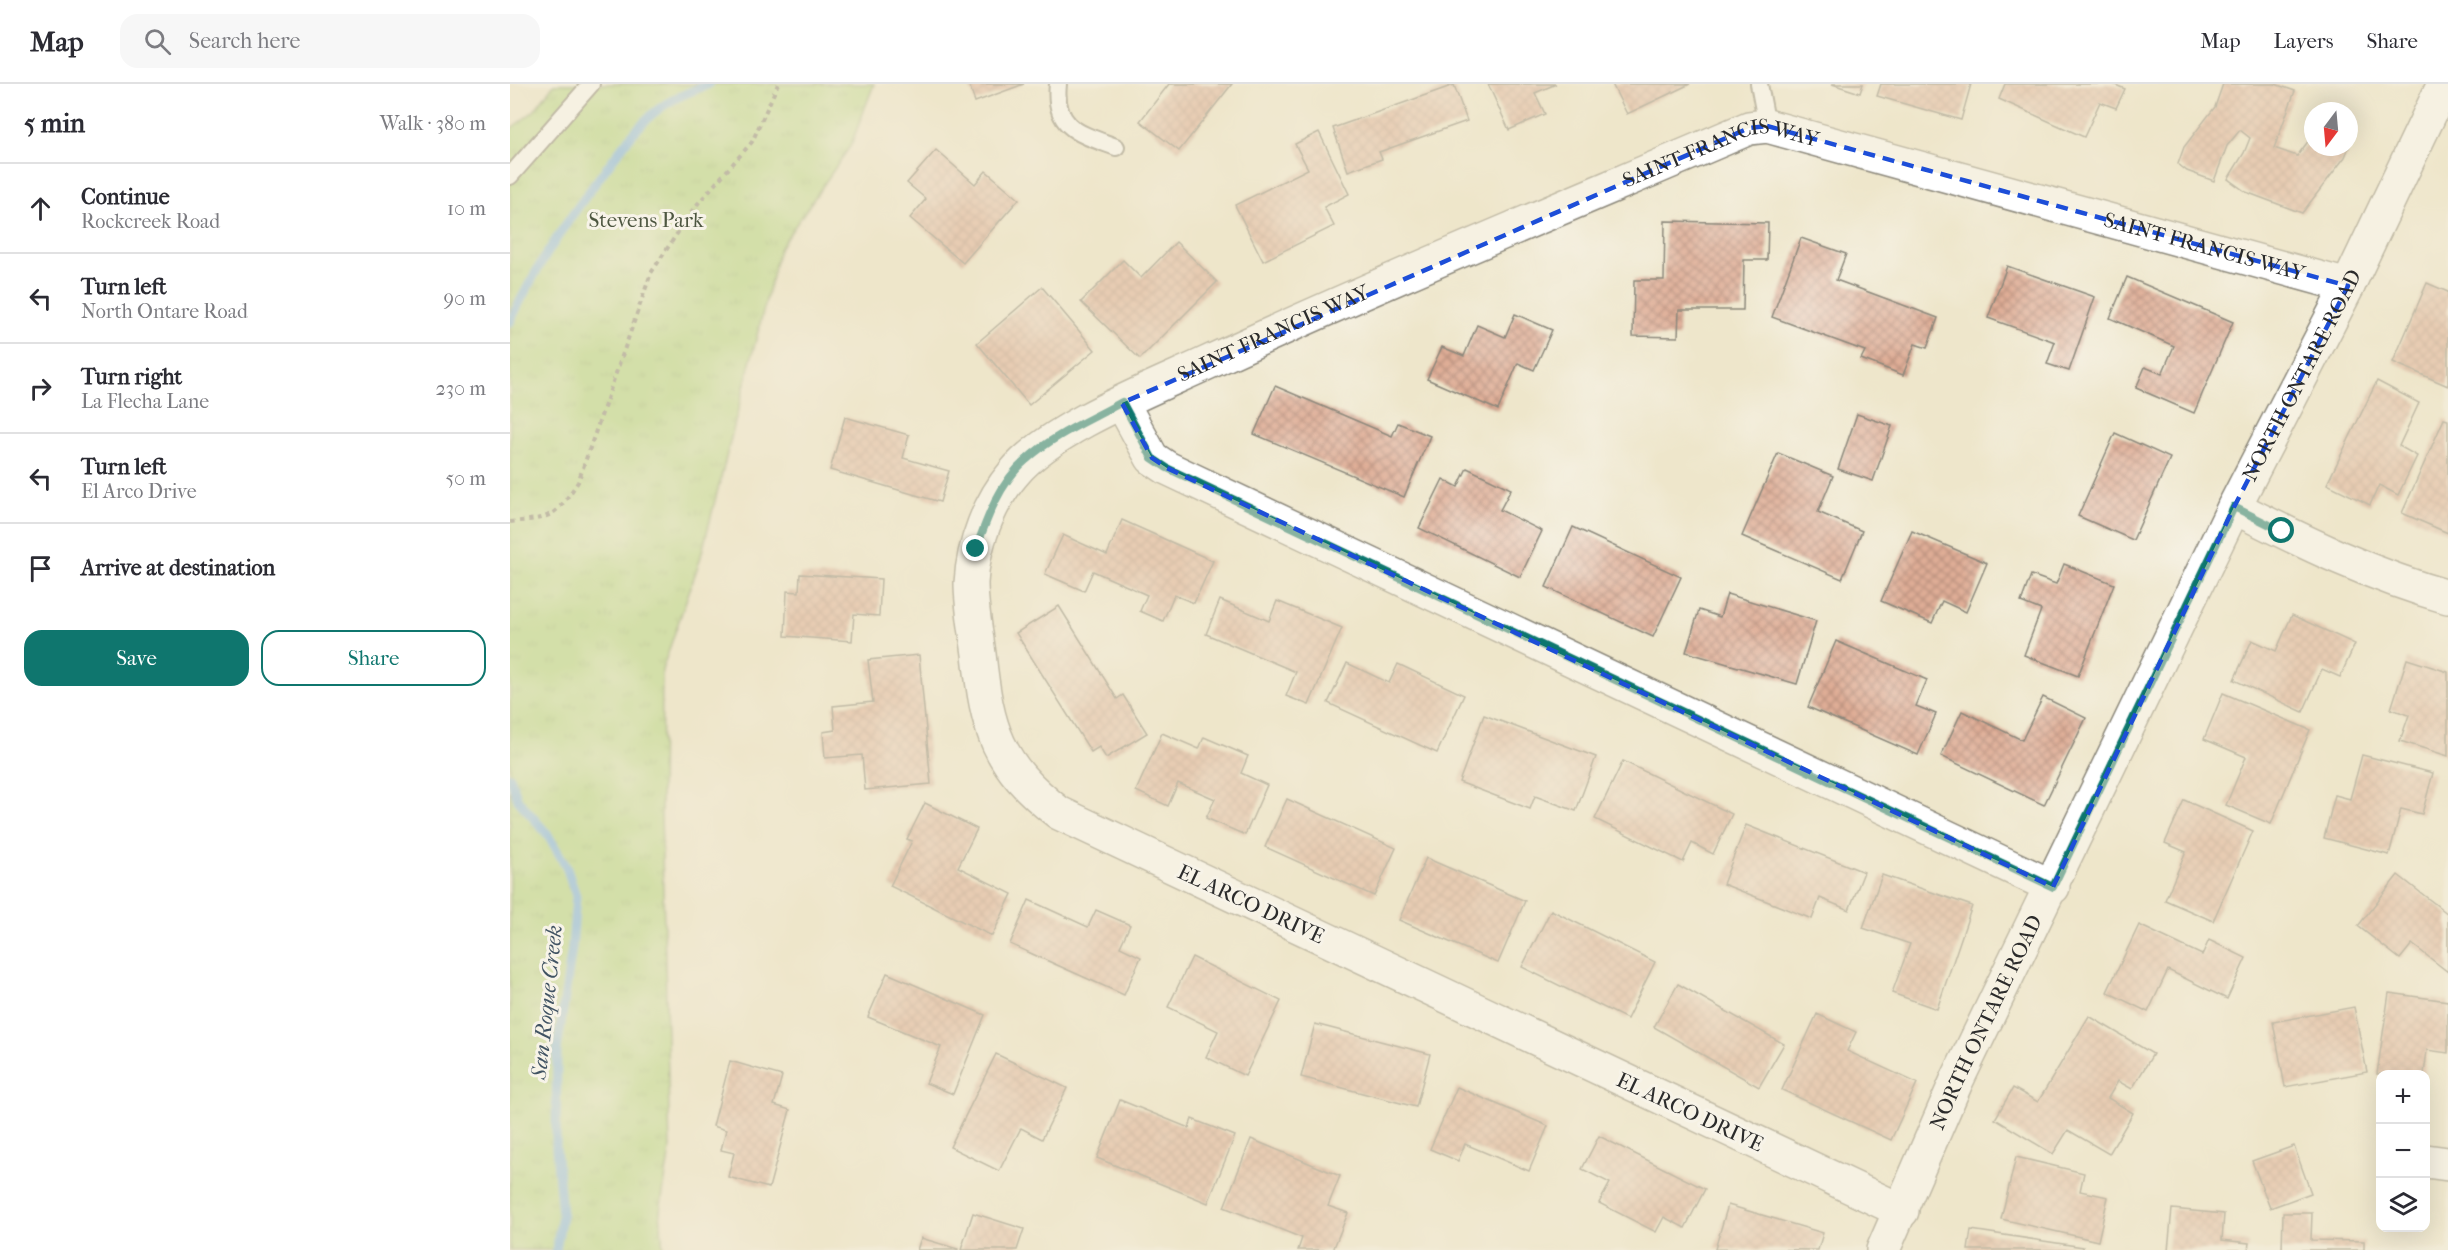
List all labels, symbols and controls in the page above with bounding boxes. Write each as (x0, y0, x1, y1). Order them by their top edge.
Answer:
search box (120, 14, 540, 68)
text: Map (30, 25, 84, 58)
icon: search (141, 25, 174, 58)
text: Search here (189, 28, 300, 54)
text: Map (2200, 29, 2241, 53)
text: Layers (2274, 29, 2333, 53)
text: Share (2366, 29, 2418, 53)
north arrow (2304, 102, 2358, 156)
text: 5 min (24, 108, 85, 139)
text: Walk · 380 m (380, 112, 486, 135)
street label: SAINT FRANCIS WAY (1619, 114, 1822, 192)
text: Continue (81, 184, 170, 210)
icon: ahead (24, 192, 57, 225)
text: 10 m (447, 197, 486, 220)
street label: SAINT FRANCIS WAY (2101, 207, 2308, 286)
park label: Stevens Park (588, 208, 704, 232)
text: Rockcreek Road (81, 210, 220, 233)
street label: NORTH ONTARE ROAD (2237, 266, 2366, 485)
text: Turn left (81, 274, 167, 300)
street label: SAINT FRANCIS WAY (1174, 280, 1373, 387)
icon: left (24, 282, 57, 315)
text: 90 m (444, 287, 486, 310)
text: North Ontare Road (81, 300, 248, 323)
text: Turn right (81, 364, 182, 390)
icon: right (24, 372, 57, 405)
text: 230 m (436, 377, 486, 400)
text: La Flecha Lane (81, 390, 209, 413)
text: Turn left (81, 454, 167, 480)
icon: left (24, 462, 57, 495)
text: 50 m (445, 467, 486, 490)
text: El Arco Drive (81, 480, 197, 503)
route start (2268, 517, 2294, 543)
route end (962, 535, 988, 561)
icon: arrive (24, 552, 57, 585)
text: Arrive at destination (81, 555, 275, 581)
button: Save (24, 630, 249, 686)
button: Share (261, 630, 486, 686)
street label: EL ARCO DRIVE (1174, 859, 1328, 949)
street label: NORTH ONTARE ROAD (1925, 911, 2047, 1133)
water label: San Roque Creek (526, 924, 568, 1082)
street label: EL ARCO DRIVE (1613, 1067, 1767, 1157)
map controls (2376, 1070, 2430, 1232)
button: + (2376, 1070, 2430, 1124)
button: − (2376, 1124, 2430, 1178)
button: layers (2376, 1178, 2430, 1232)

